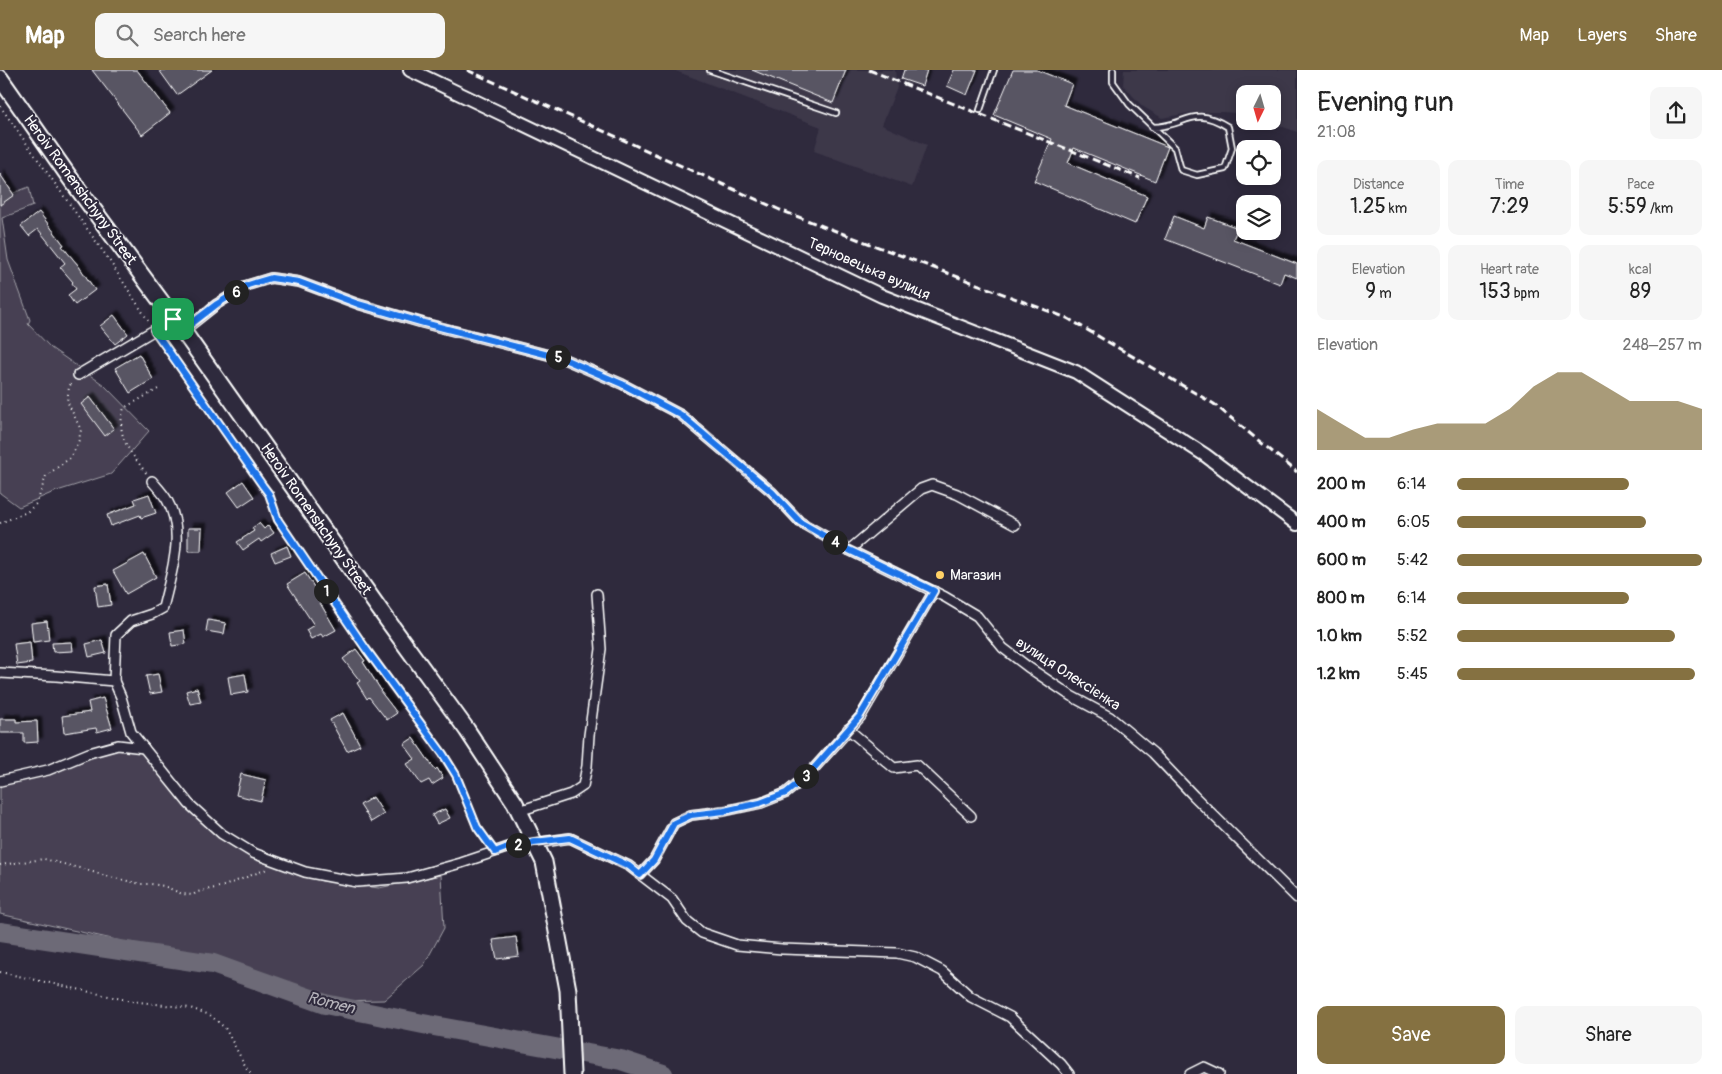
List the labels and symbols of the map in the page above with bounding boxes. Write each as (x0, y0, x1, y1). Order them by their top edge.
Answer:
north arrow (1236, 85, 1281, 130)
street label: Heroiv Romenshchyny Street (19, 111, 141, 269)
street label: Терновецька вулиця (805, 233, 933, 305)
pin: 6 (224, 280, 248, 304)
pin (152, 298, 194, 340)
pin: 5 (546, 344, 570, 370)
street label: Heroiv Romenshchyny Street (256, 440, 376, 599)
pin: 4 (822, 530, 848, 554)
place label: Магазин (950, 566, 1001, 585)
marker: Магазин (934, 569, 946, 581)
pin: 1 (314, 578, 338, 604)
street label: вулиця Олексієнка (1012, 633, 1124, 715)
pin: 3 (794, 764, 818, 788)
pin: 2 (506, 832, 530, 858)
water label: Romen (305, 987, 358, 1019)

